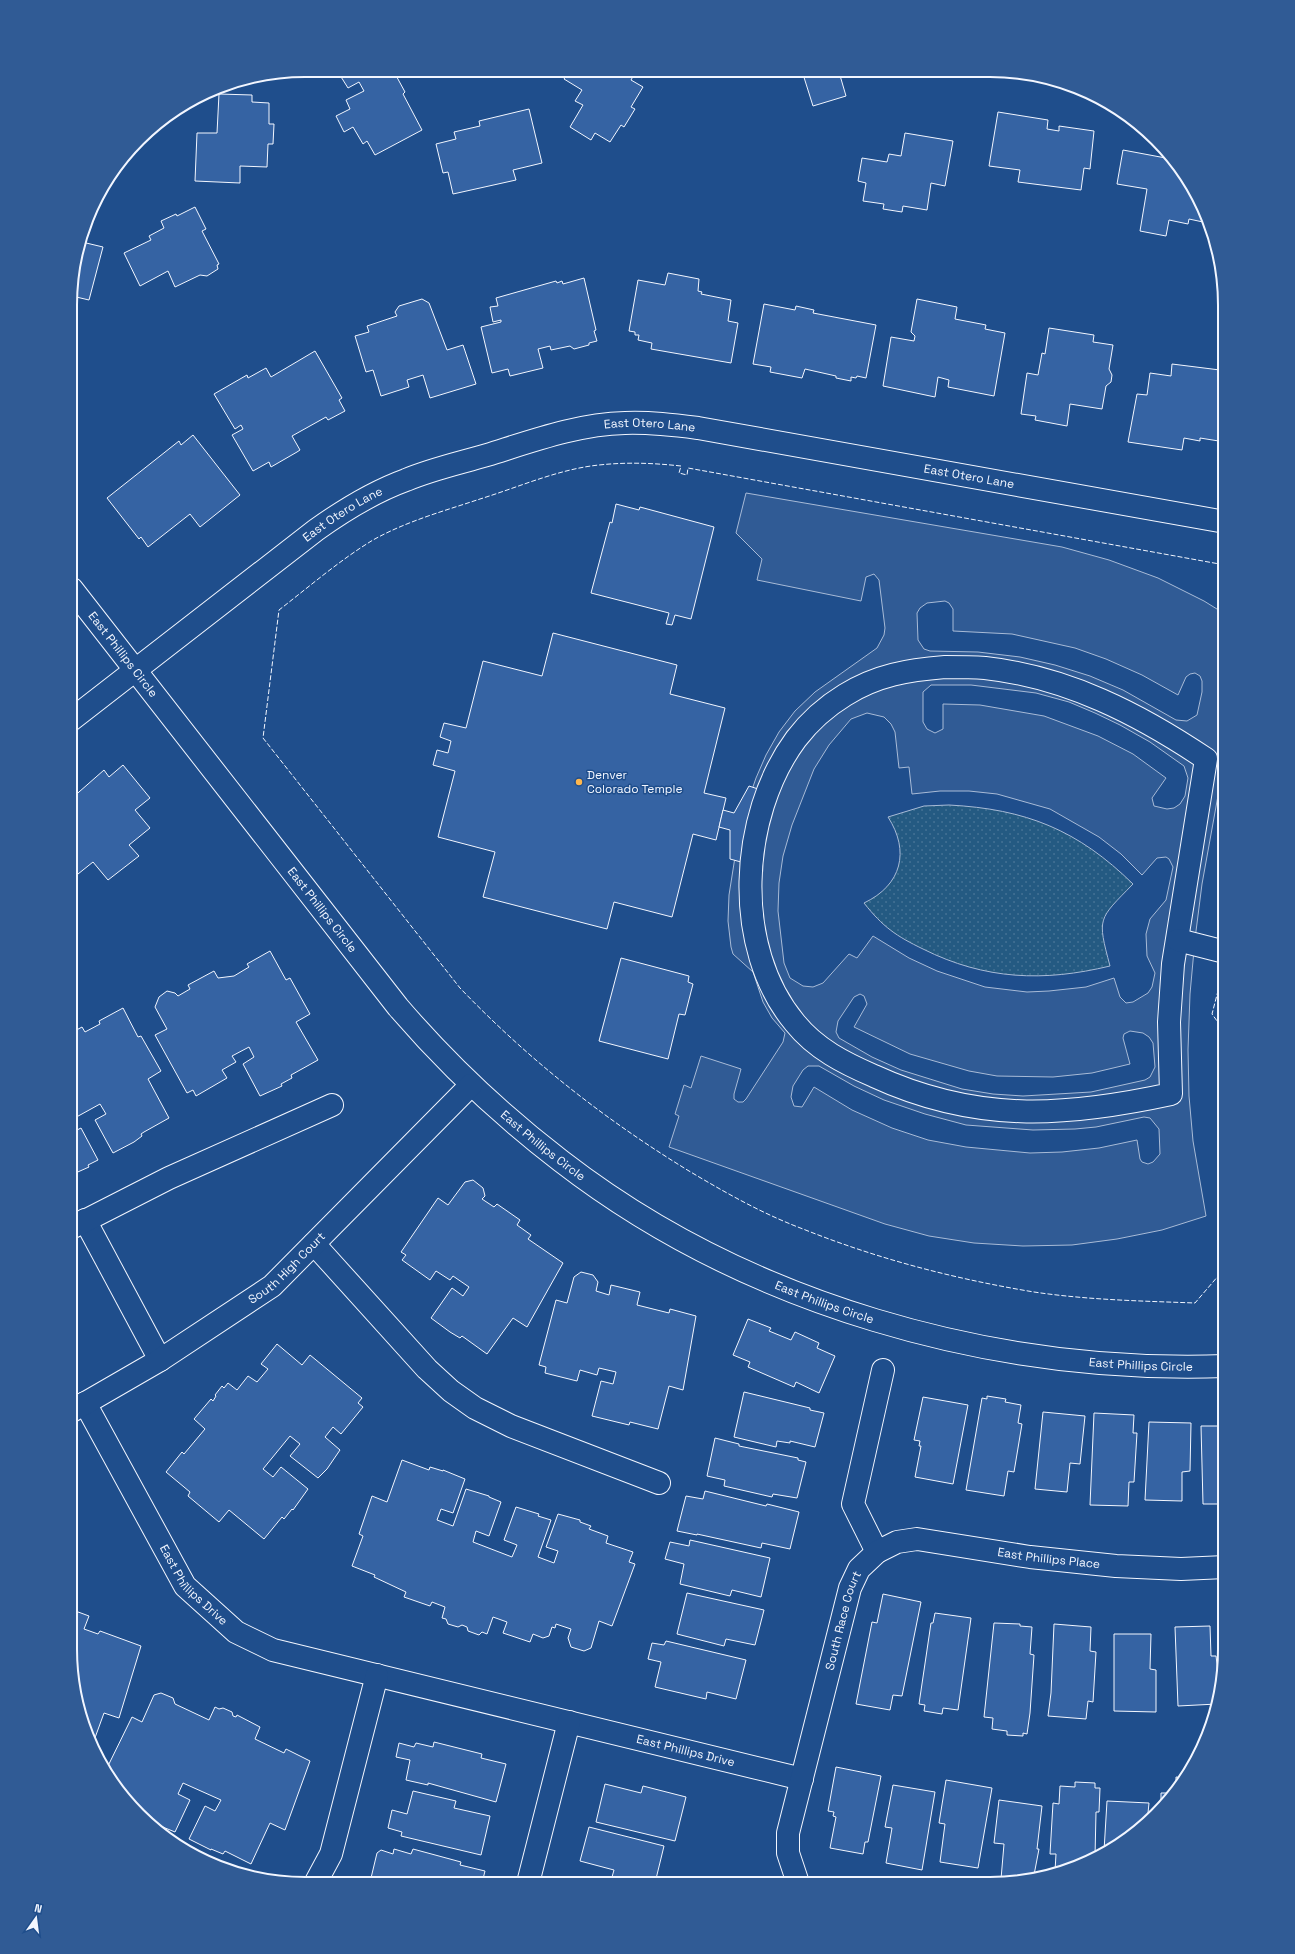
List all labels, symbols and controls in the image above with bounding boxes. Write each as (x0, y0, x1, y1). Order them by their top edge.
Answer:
street label: East Otero Lane (603, 415, 696, 436)
street label: East Otero Lane (923, 460, 1016, 492)
street label: East Otero Lane (299, 483, 385, 545)
street label: East Phillips Circle (85, 608, 161, 700)
place label: Denver Colorado Temple (587, 767, 683, 797)
marker: Denver Colorado Temple (574, 777, 584, 787)
street label: East Phillips Circle (284, 864, 361, 956)
street label: East Phillips Circle (497, 1107, 588, 1184)
street label: South High Court (245, 1229, 329, 1308)
street label: East Phillips Circle (772, 1277, 876, 1327)
street label: East Phillips Circle (1088, 1354, 1193, 1375)
street label: East Phillips Drive (156, 1542, 231, 1629)
street label: East Phillips Place (996, 1544, 1101, 1572)
street label: South Race Court (822, 1568, 865, 1672)
street label: East Phillips Drive (635, 1731, 736, 1770)
north arrow (16, 1898, 56, 1938)
text: N (33, 1901, 44, 1916)

